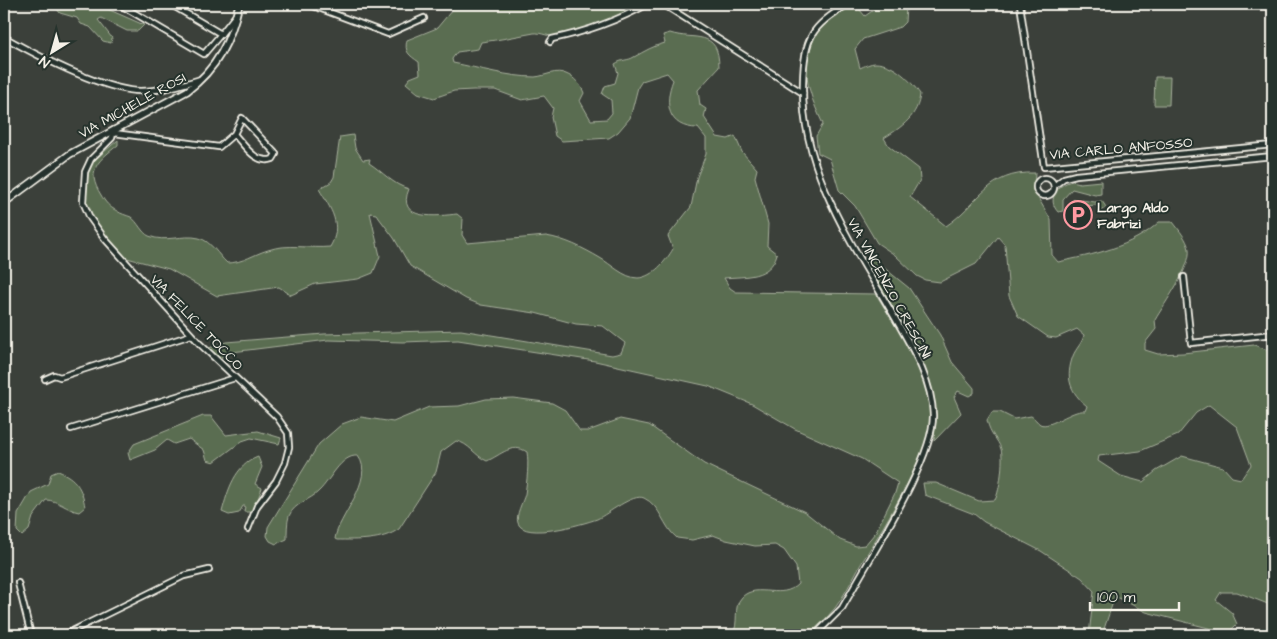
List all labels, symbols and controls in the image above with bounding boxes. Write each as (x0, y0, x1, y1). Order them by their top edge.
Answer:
north arrow (28, 28, 78, 78)
text: N (35, 51, 54, 72)
street label: VIA MICHELE ROSI (75, 68, 190, 144)
street label: VIA CARLO ANFOSSO (1049, 133, 1193, 165)
place label: Largo Aldo Fabrizi (1097, 198, 1169, 234)
parking icon: Largo Aldo Fabrizi (1063, 200, 1093, 230)
street label: VIA VINCENZO CRESCINI (842, 214, 936, 363)
street label: VIA FELICE TOCCO (145, 270, 247, 375)
scale bar (1090, 579, 1178, 611)
text: 100 m (1097, 587, 1136, 608)

